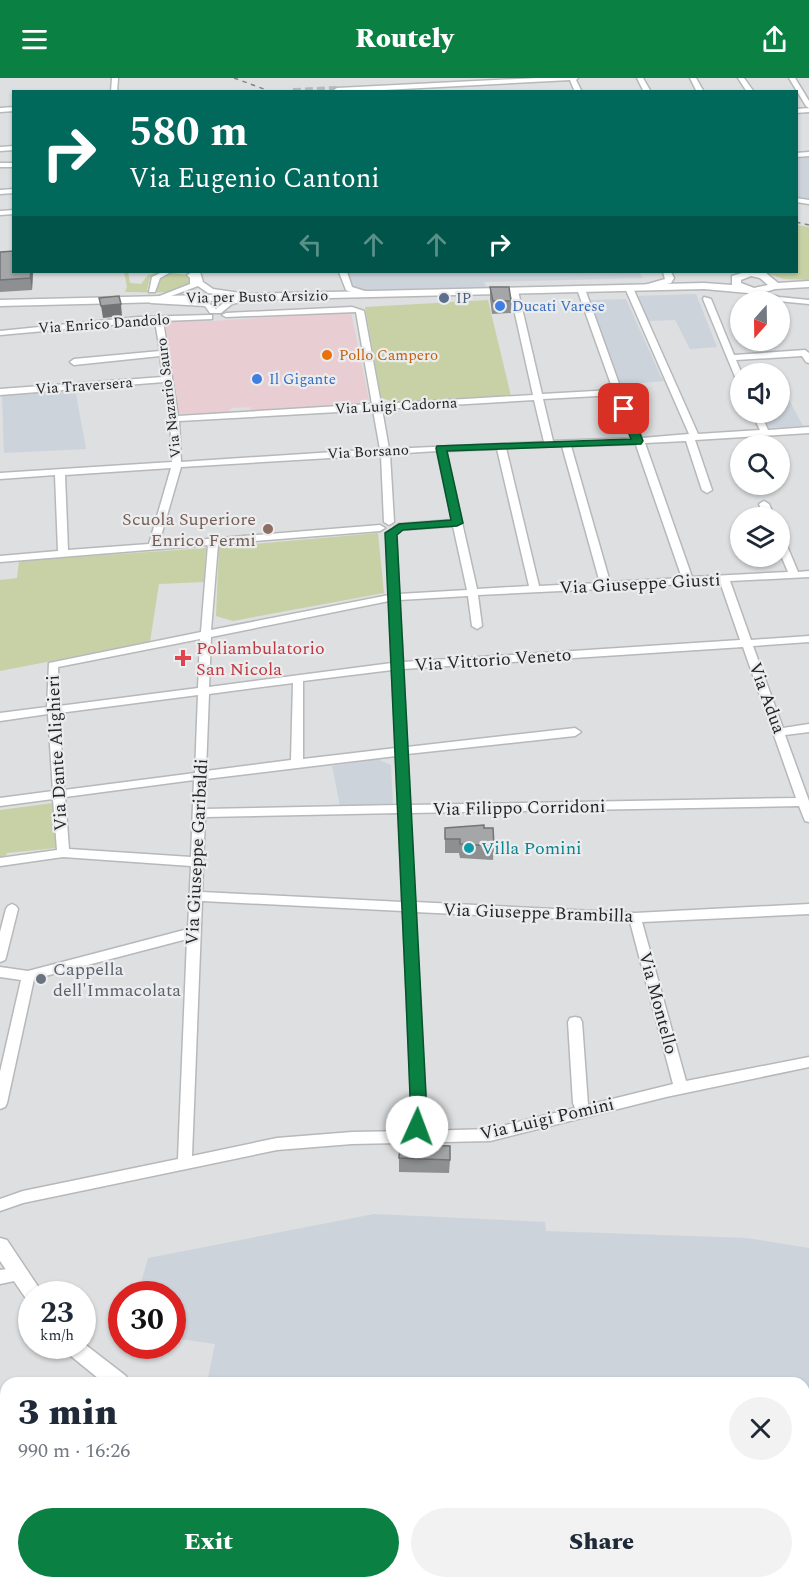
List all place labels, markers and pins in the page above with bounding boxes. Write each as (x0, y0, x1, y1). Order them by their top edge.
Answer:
place label: IP (456, 287, 471, 310)
marker: IP (437, 291, 451, 305)
place label: Ducati Varese (512, 295, 605, 318)
marker: Ducati Varese (493, 299, 507, 313)
place label: Pollo Campero (339, 344, 438, 367)
marker: Pollo Campero (320, 348, 334, 362)
place label: Il Gigante (269, 368, 336, 391)
marker: Il Gigante (250, 372, 264, 386)
pin (598, 383, 649, 434)
place label: Scuola Superiore Enrico Fermi (122, 506, 256, 554)
marker: Scuola Superiore Enrico Fermi (261, 522, 275, 536)
place label: Poliambulatorio San Nicola (196, 635, 325, 683)
marker: Poliambulatorio San Nicola (174, 649, 192, 667)
place label: Villa Pomini (481, 835, 582, 862)
marker: Villa Pomini (462, 841, 476, 855)
place label: Cappella dell'Immacolata (53, 956, 181, 1004)
marker: Cappella dell'Immacolata (34, 972, 48, 986)

